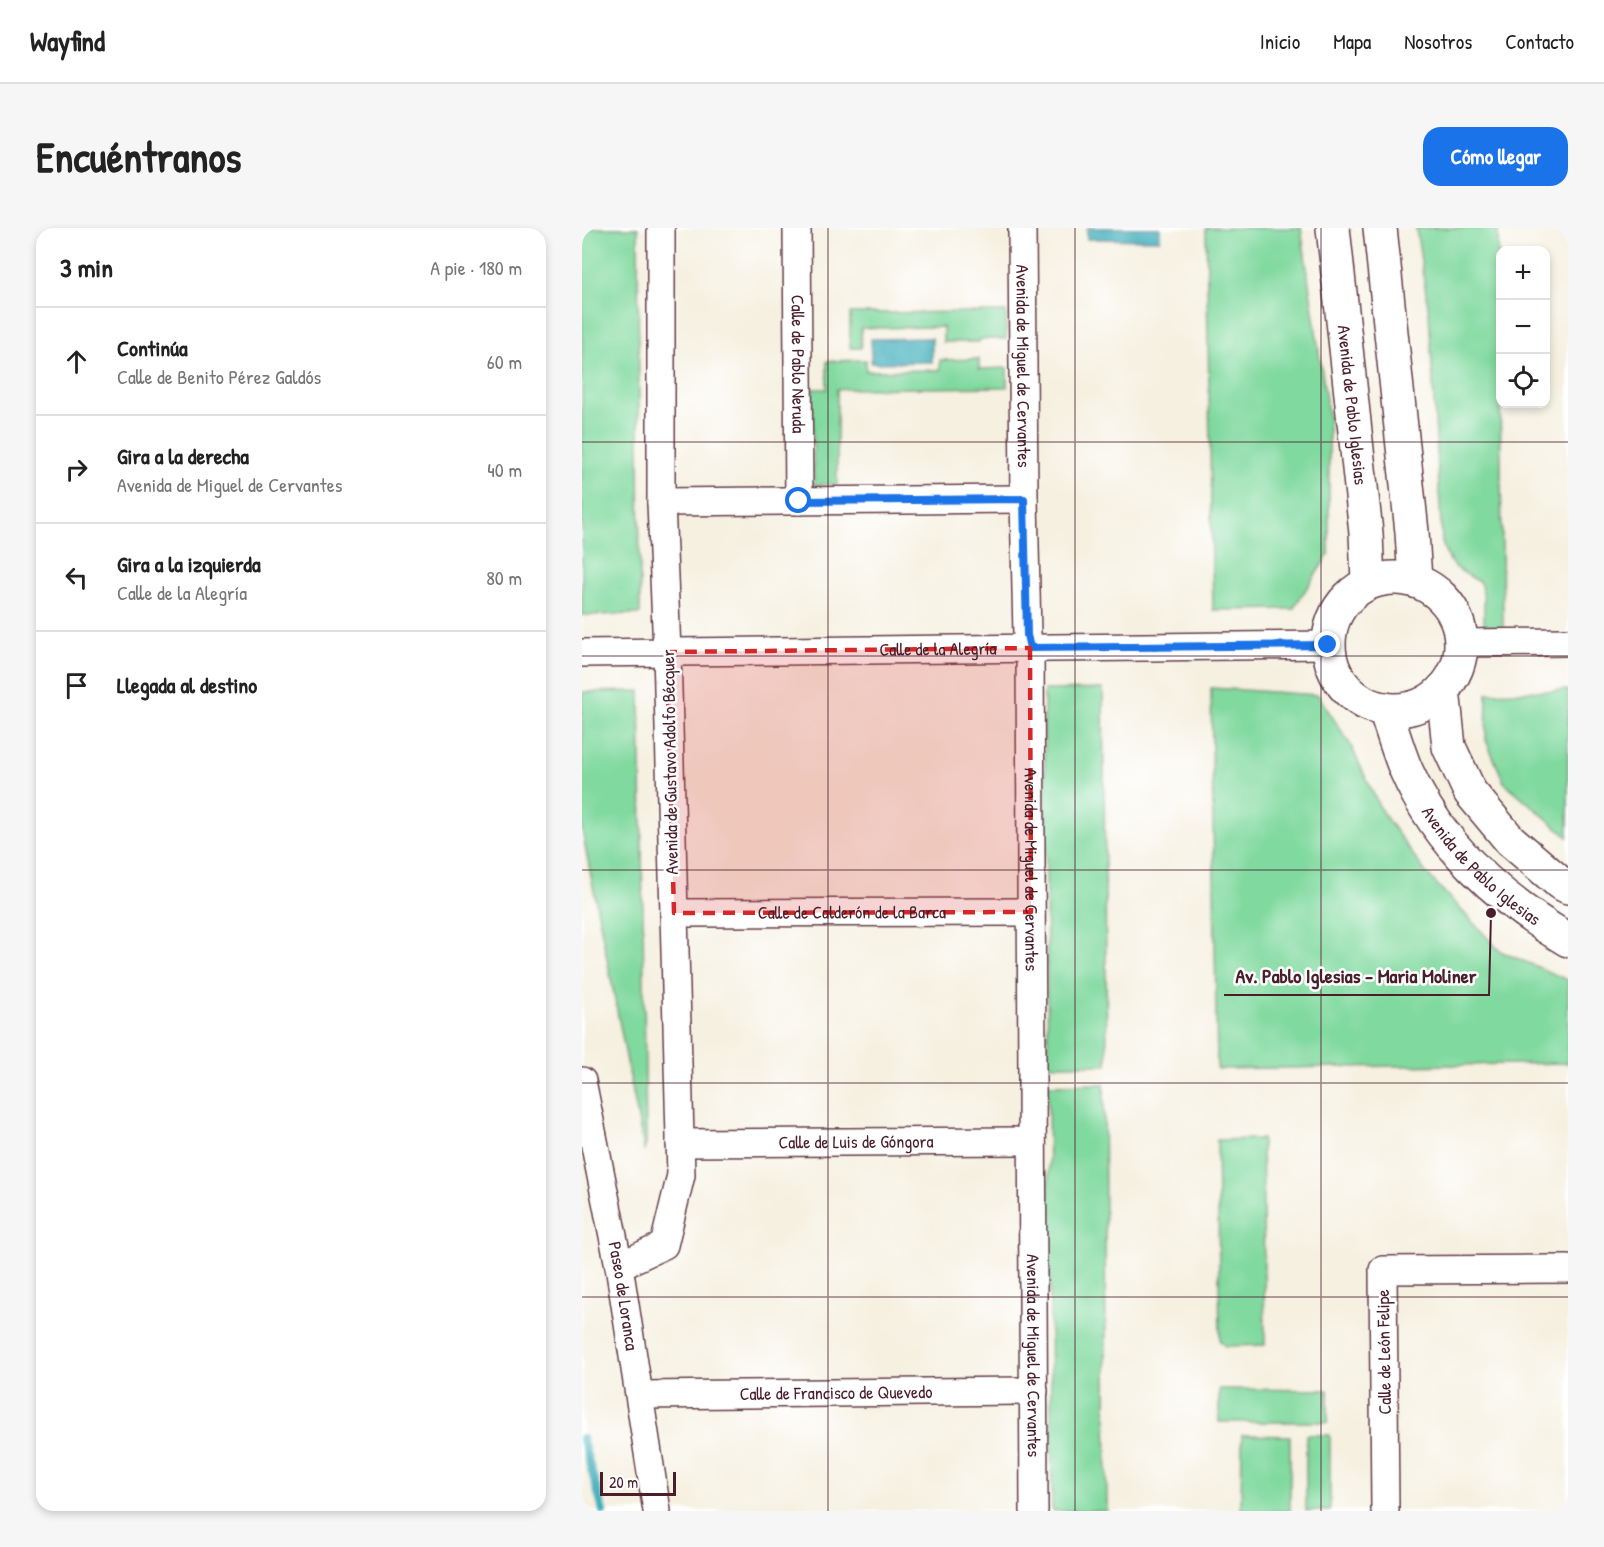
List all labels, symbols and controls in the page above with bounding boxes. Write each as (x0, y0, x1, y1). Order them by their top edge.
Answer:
text: Wayfind (30, 22, 105, 60)
text: Inicio (1260, 27, 1300, 56)
text: Mapa (1333, 27, 1371, 56)
text: Nosotros (1404, 27, 1472, 56)
text: Contacto (1505, 27, 1574, 56)
button: Cómo llegar (1423, 127, 1568, 186)
text: Encuéntranos (36, 128, 242, 185)
map controls (1496, 246, 1550, 408)
button: + (1496, 246, 1550, 300)
text: 3 min (60, 250, 113, 285)
text: A pie · 180 m (430, 254, 522, 281)
street label: Avenida de Miguel de Cervantes (1010, 264, 1037, 468)
street label: Calle de Pablo Neruda (785, 295, 812, 433)
button: − (1496, 300, 1550, 354)
street label: Avenida de Pablo Iglesias (1332, 324, 1374, 486)
text: Continúa (117, 333, 188, 363)
icon: ahead (60, 345, 93, 378)
text: 60 m (487, 348, 522, 375)
button: locate (1496, 354, 1550, 408)
text: Calle de Benito Pérez Galdós (117, 363, 321, 390)
text: Gira a la derecha (117, 441, 249, 471)
icon: right (60, 453, 93, 486)
text: 40 m (487, 456, 522, 483)
text: Avenida de Miguel de Cervantes (117, 471, 342, 498)
route start (785, 487, 811, 513)
text: Gira a la izquierda (117, 549, 261, 579)
icon: left (60, 561, 93, 594)
text: 80 m (486, 564, 522, 591)
text: Calle de la Alegría (117, 579, 247, 606)
route end (1314, 631, 1340, 657)
street label: Calle de la Alegría (879, 636, 997, 662)
street label: Avenida de Gustavo Adolfo Bécquer (655, 649, 684, 875)
icon: arrive (60, 669, 93, 702)
text: Llegada al destino (117, 670, 257, 700)
street label: Avenida de Miguel de Cervantes (1019, 768, 1044, 971)
street label: Avenida de Pablo Iglesias (1416, 801, 1546, 931)
street label: Calle de Calderón de la Barca (758, 899, 946, 925)
callout: Av. Pablo Iglesias - Maria Moliner (1224, 957, 1489, 995)
text: Av. Pablo Iglesias - Maria Moliner (1235, 962, 1477, 990)
street label: Calle de Luis de Góngora (778, 1129, 934, 1154)
street label: Paseo de Loranca (602, 1239, 645, 1352)
street label: Avenida de Miguel de Cervantes (1021, 1254, 1047, 1457)
street label: Calle de León Felipe (1370, 1289, 1397, 1415)
street label: Calle de Francisco de Quevedo (739, 1379, 933, 1406)
scale bar (600, 1469, 676, 1496)
text: 20 m (609, 1471, 638, 1493)

